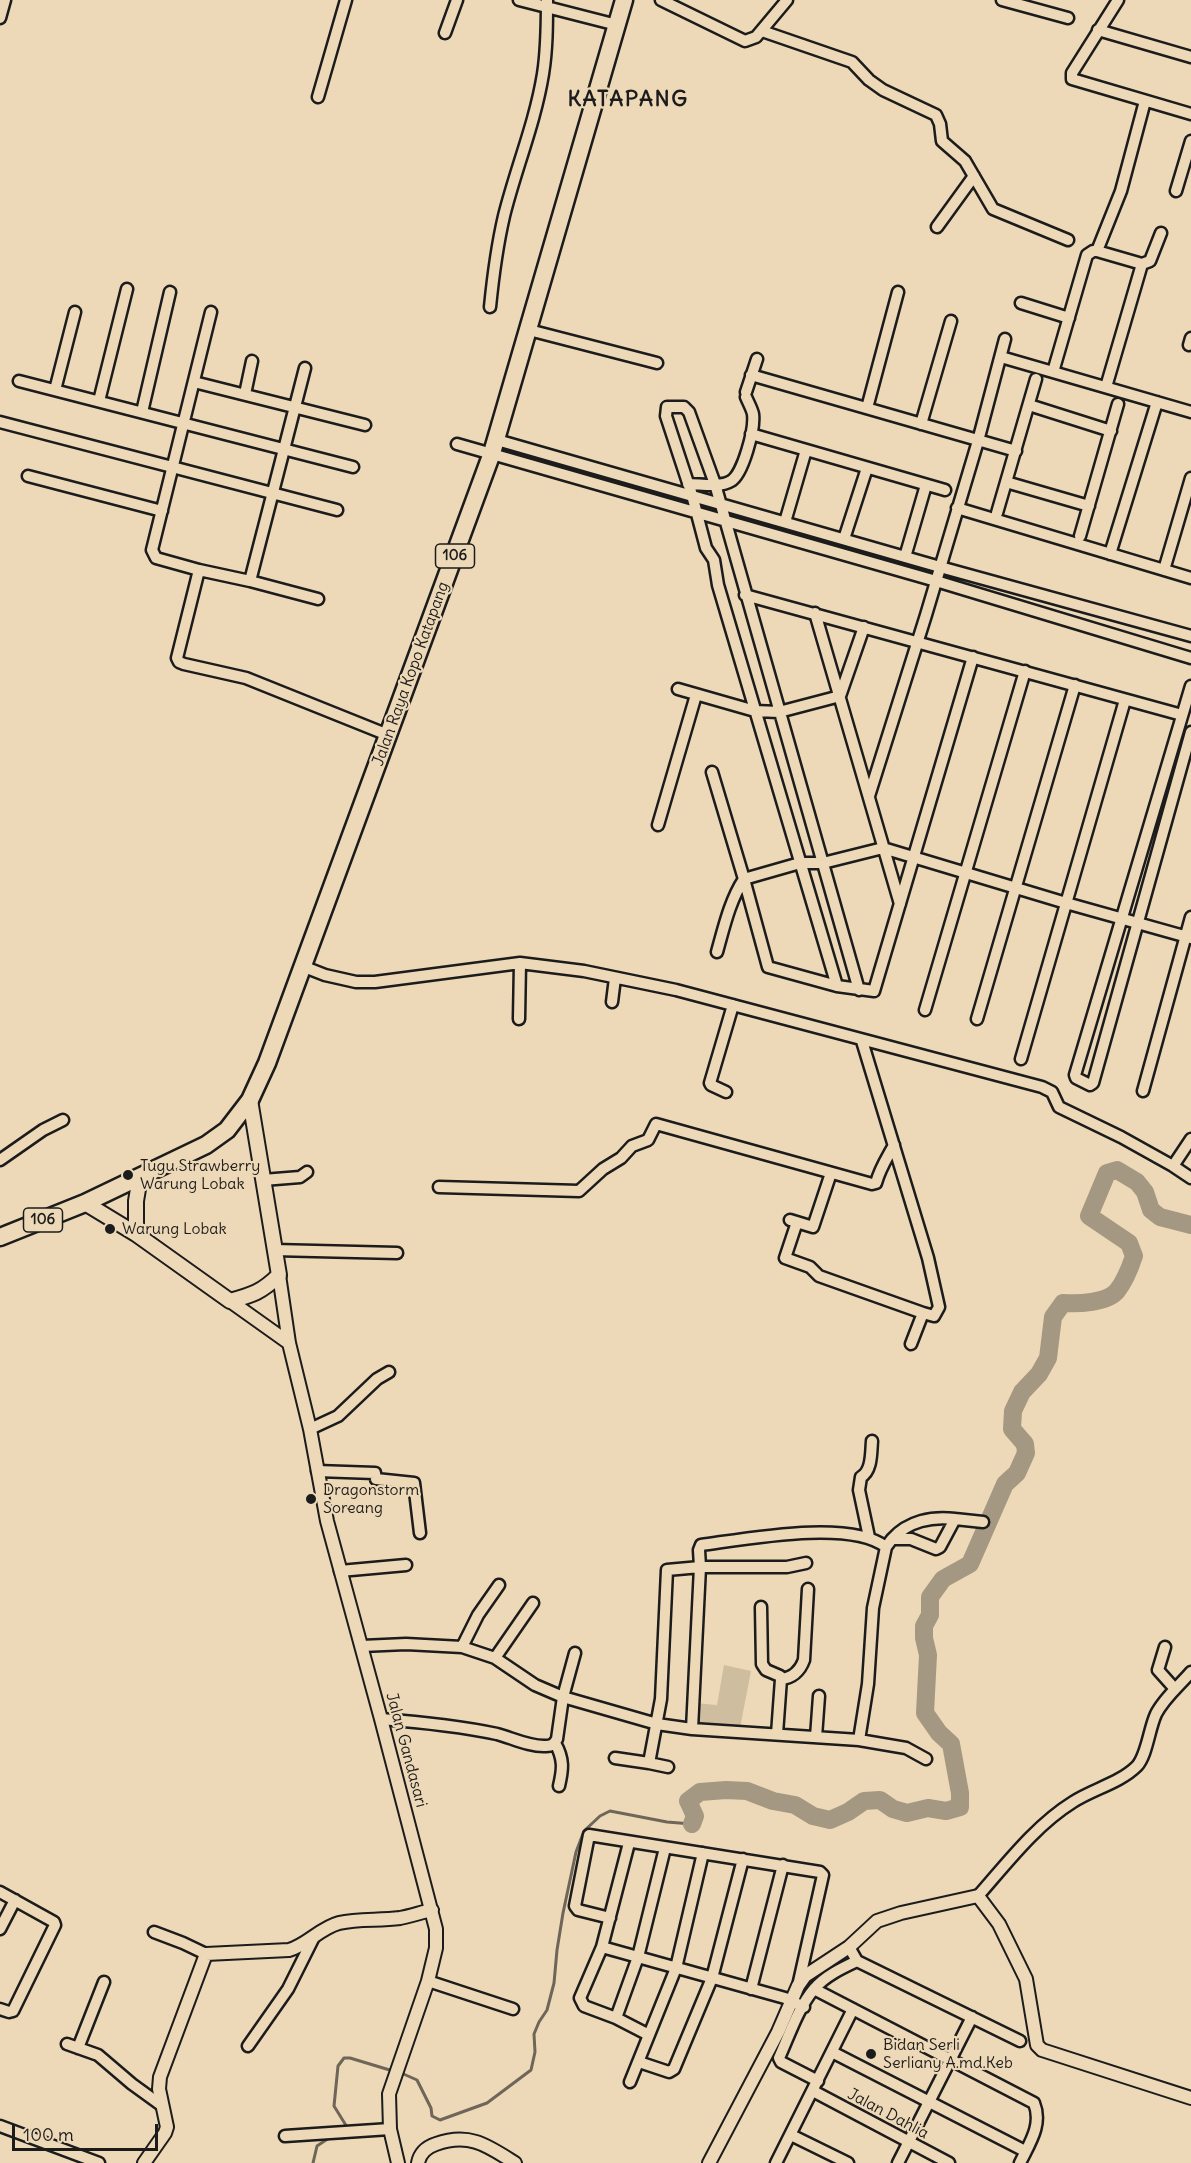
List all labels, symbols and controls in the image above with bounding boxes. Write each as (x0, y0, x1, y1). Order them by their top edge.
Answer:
district label: KATAPANG (567, 87, 689, 113)
road number: 106 (436, 544, 474, 568)
street label: Jalan Raya Kopo Katapang (369, 579, 453, 769)
place label: Tugu Strawberry Warung Lobak (140, 1156, 260, 1194)
marker: Tugu Strawberry Warung Lobak (121, 1168, 135, 1182)
road number: 106 (24, 1208, 63, 1232)
place label: Warung Lobak (122, 1219, 227, 1239)
marker: Warung Lobak (103, 1222, 117, 1236)
place label: Dragonstorm Soreang (323, 1480, 419, 1518)
marker: Dragonstorm Soreang (304, 1492, 318, 1506)
street label: Jalan Gandasari (381, 1691, 431, 1809)
place label: Bidan Serli Serliany A.md.Keb (883, 2035, 1013, 2073)
marker: Bidan Serli Serliany A.md.Keb (864, 2047, 878, 2061)
street label: Jalan Dahlia (844, 2085, 932, 2143)
scale bar (15, 2112, 160, 2150)
text: 100 m (23, 2123, 74, 2146)

